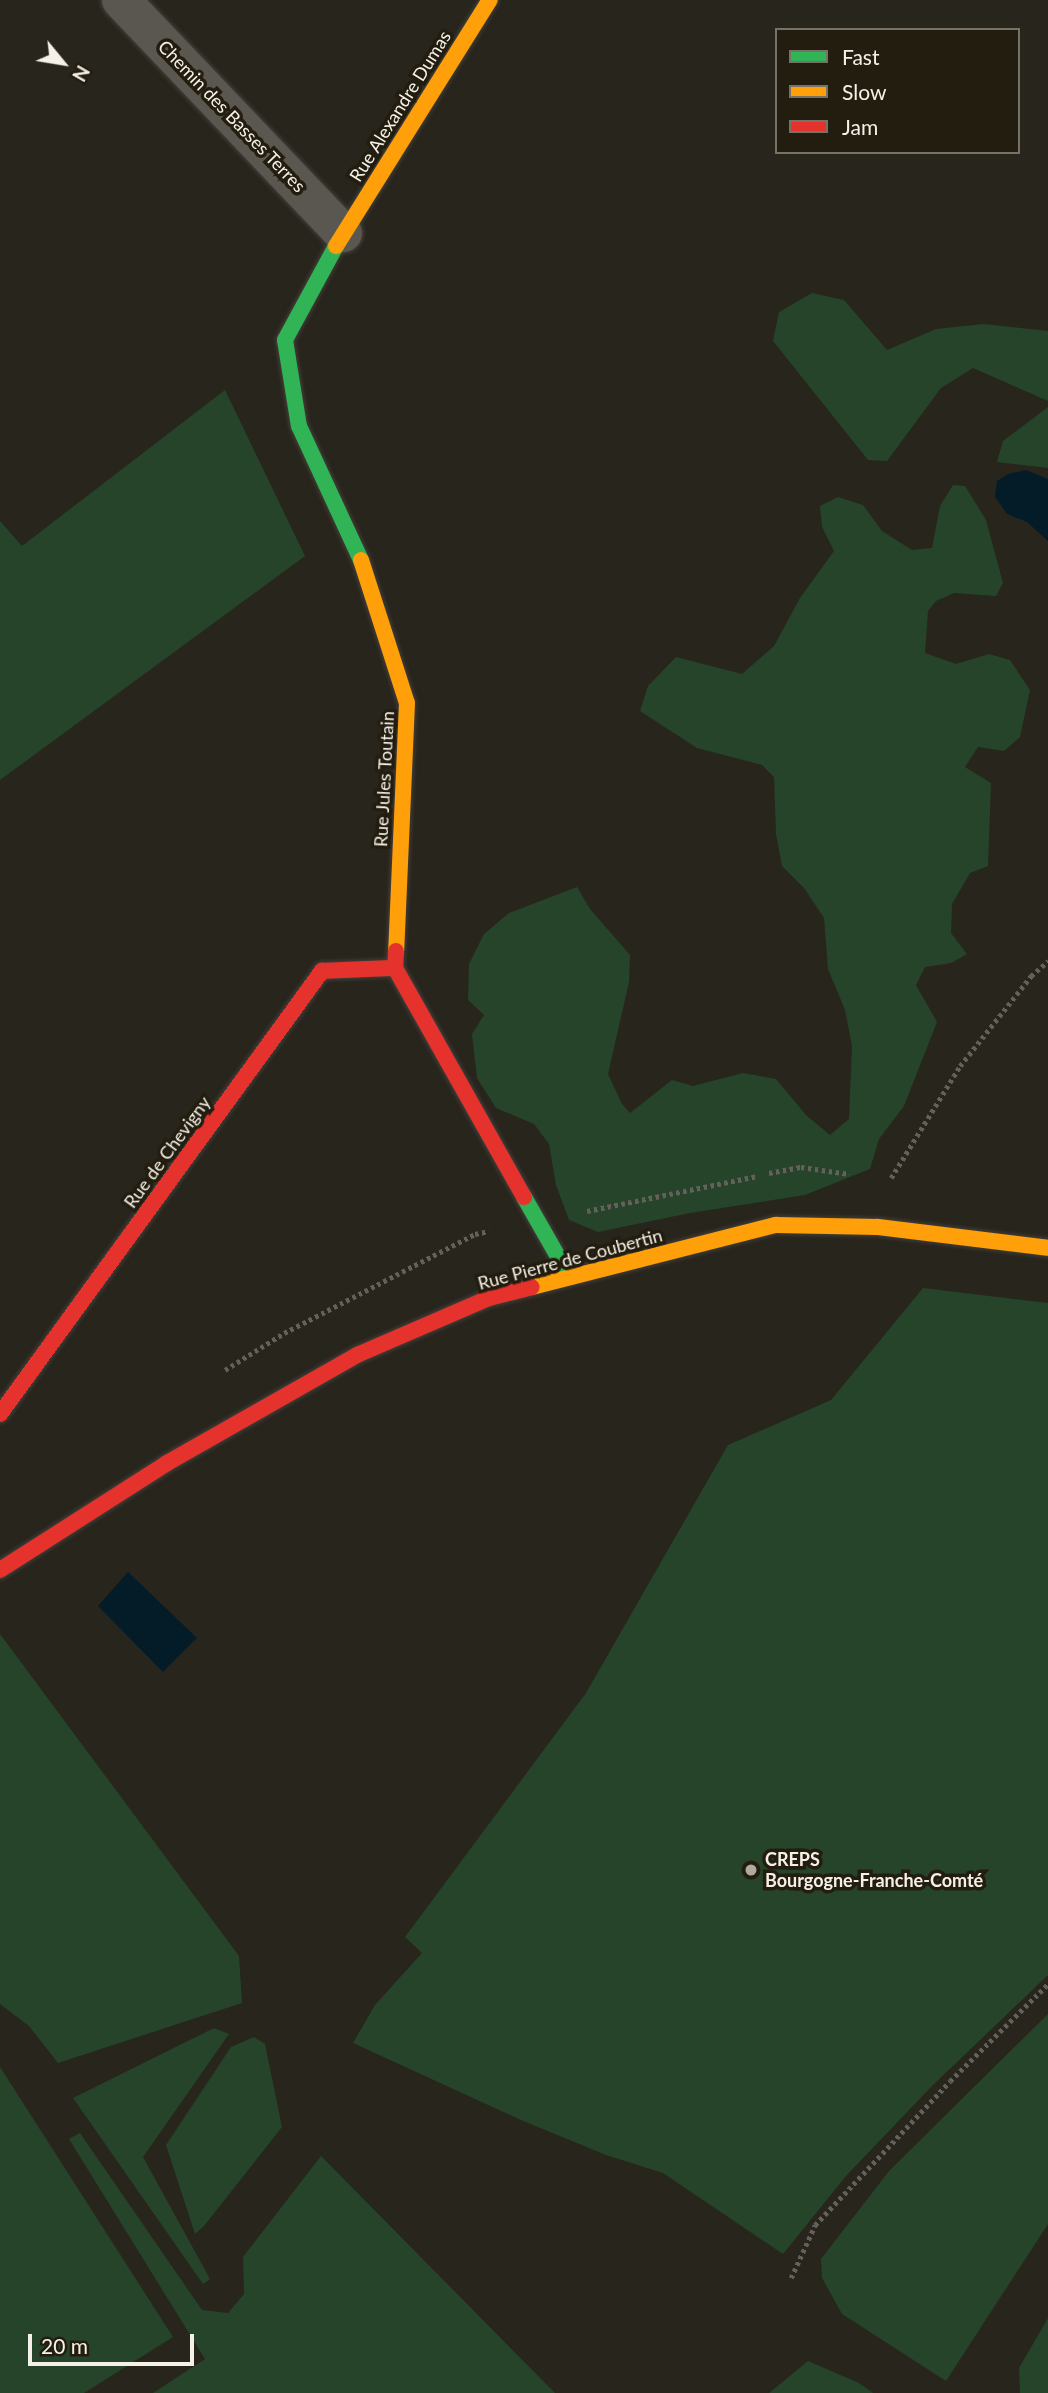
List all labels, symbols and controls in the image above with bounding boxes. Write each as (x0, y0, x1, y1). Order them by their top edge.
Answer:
street label: Rue Alexandre Dumas (345, 26, 455, 186)
north arrow (28, 28, 98, 98)
legend (775, 28, 1020, 154)
street label: Chemin des Basses Terres (154, 35, 310, 197)
text: Fast (842, 44, 879, 69)
text: N (68, 62, 95, 86)
text: Slow (842, 79, 886, 104)
text: Jam (842, 114, 878, 139)
street label: Rue Jules Toutain (370, 710, 398, 848)
street label: Rue de Chevigny (119, 1092, 215, 1212)
street label: Rue Pierre de Coubertin (475, 1224, 665, 1294)
place label: CREPS Bourgogne-Franche-Comté (765, 1849, 983, 1892)
marker: CREPS Bourgogne-Franche-Comté (743, 1862, 759, 1878)
scale bar (32, 2320, 198, 2364)
text: 20 m (41, 2333, 88, 2358)

